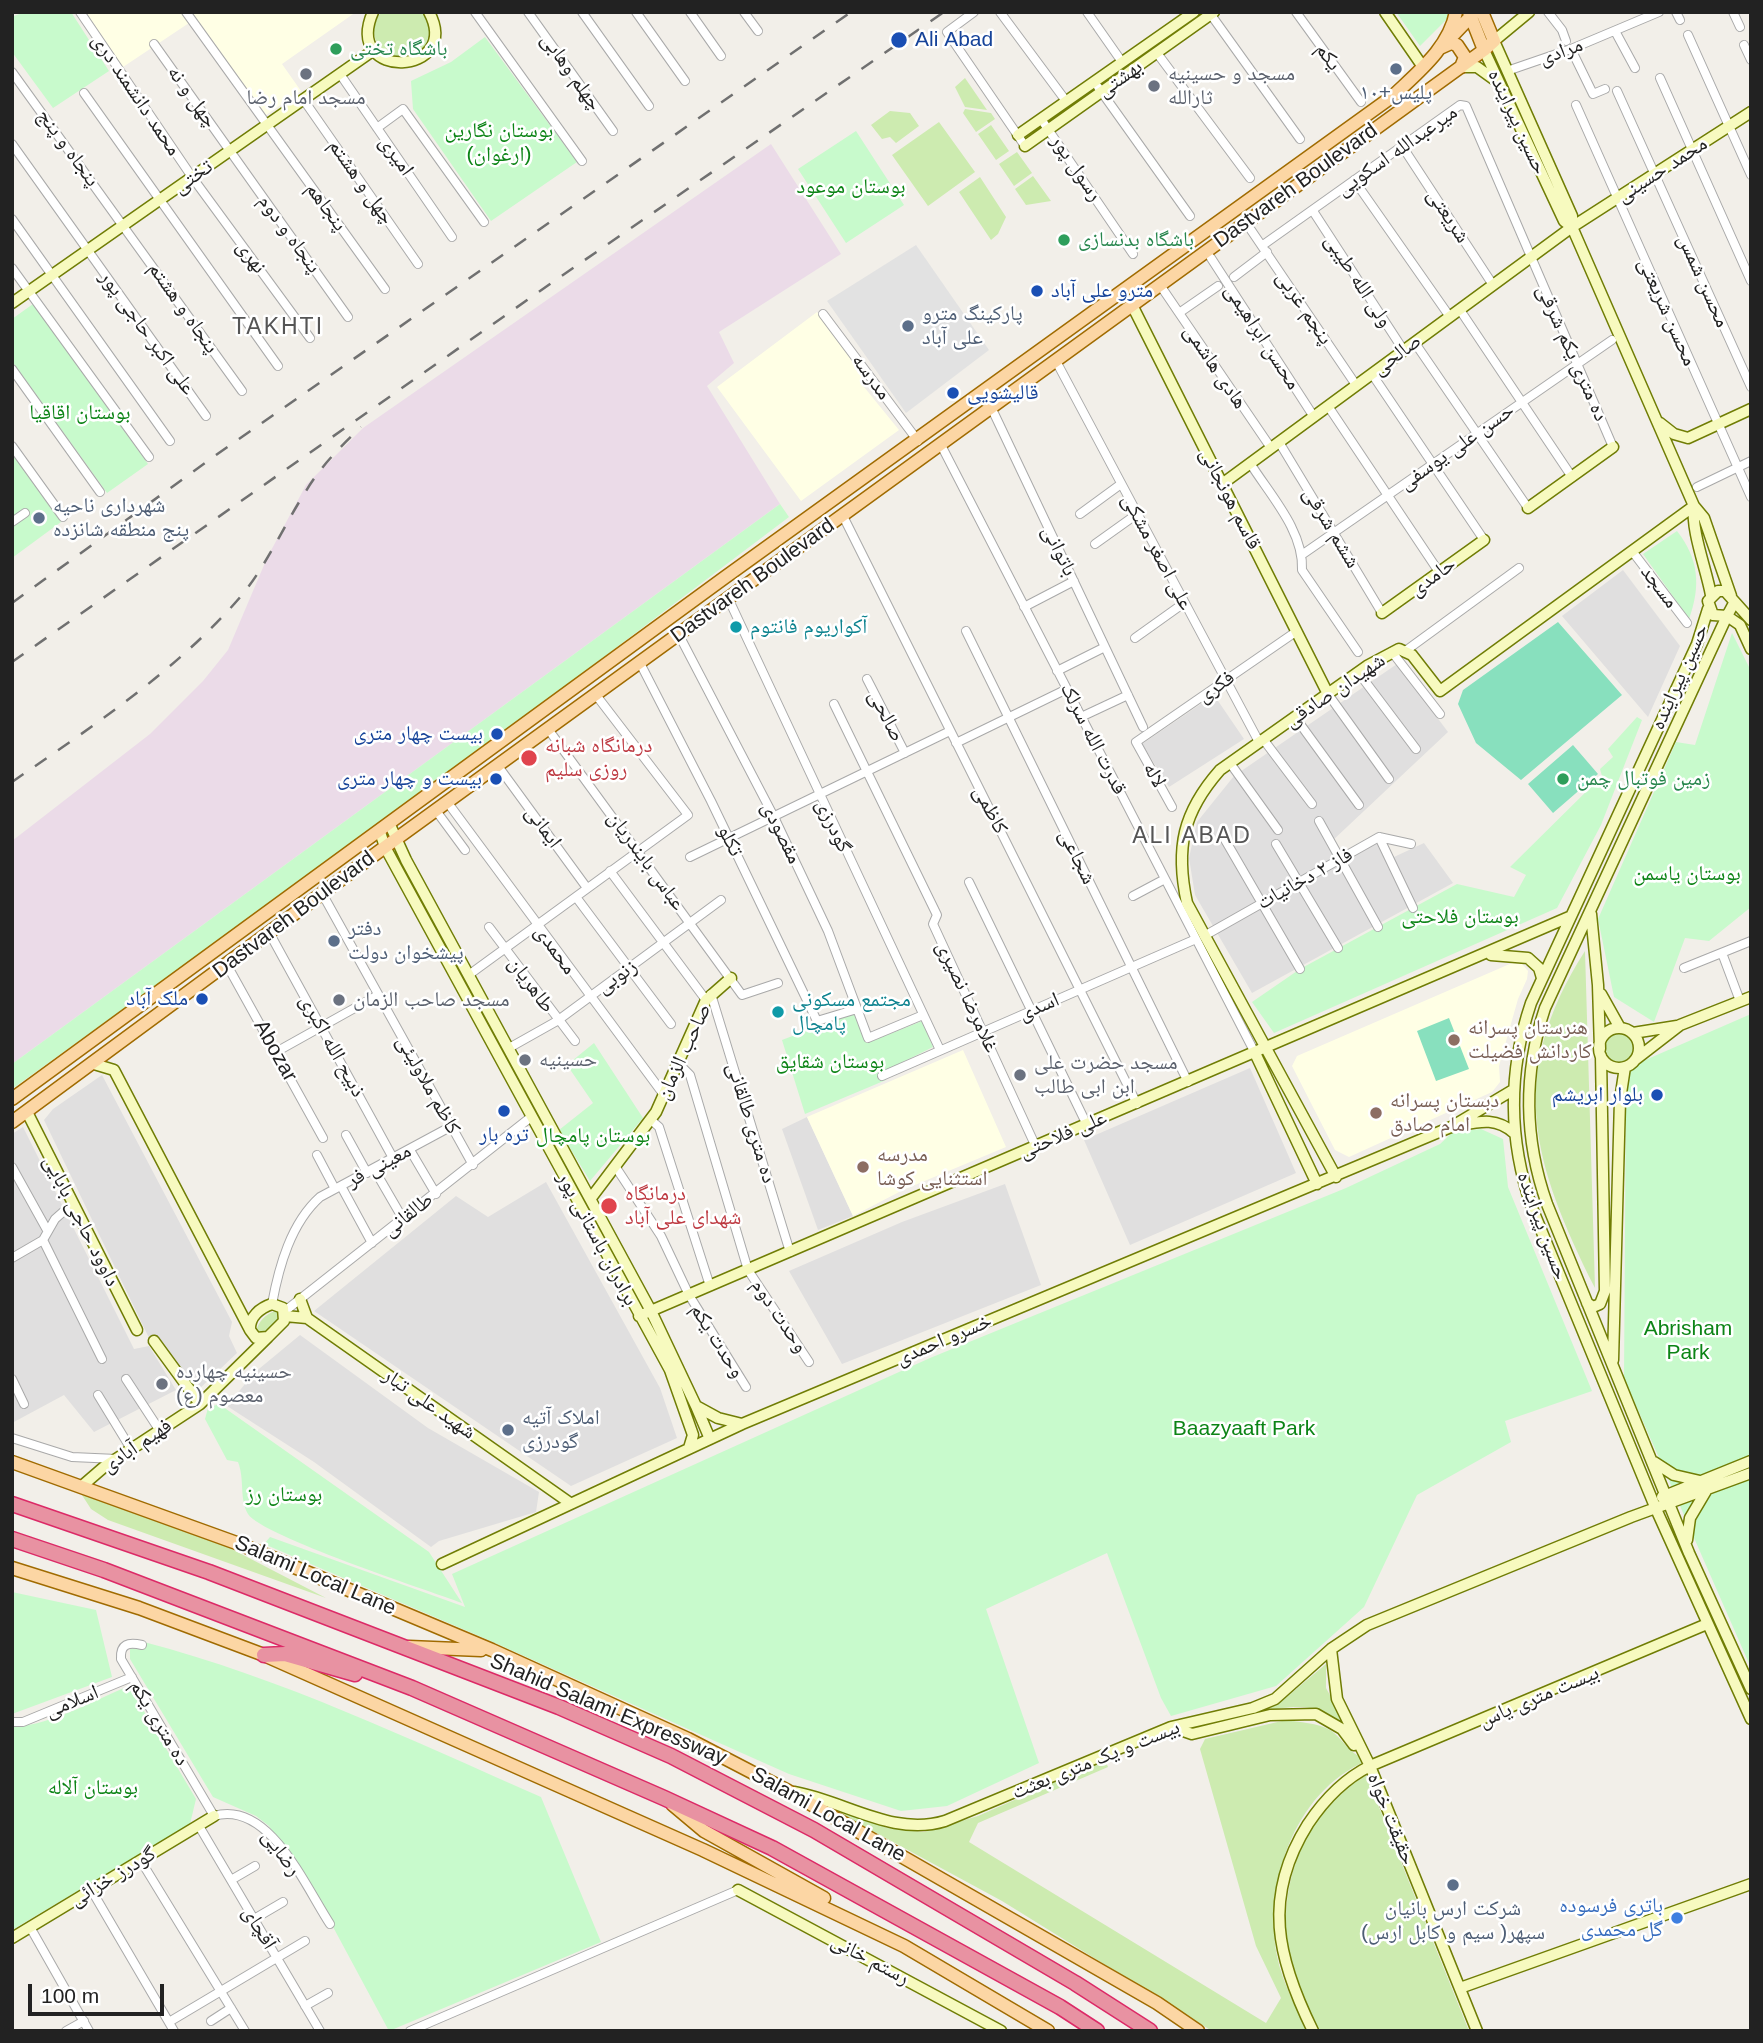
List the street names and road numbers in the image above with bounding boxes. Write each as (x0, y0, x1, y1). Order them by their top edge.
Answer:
street label: چهلم وهابی (535, 28, 607, 116)
street label: محمد دانشمند دری (86, 29, 186, 161)
street label: مرادی (1536, 33, 1586, 71)
street label: یکم (1310, 38, 1346, 76)
street label: بهشتی (1092, 54, 1148, 104)
street label: چهل و نه (161, 61, 223, 133)
street label: حسین پیراینده (1482, 65, 1552, 179)
street label: میرعبدالله اسکویی (1332, 100, 1462, 202)
street label: پنجاه و پنج (31, 104, 105, 192)
street label: Dastvareh Boulevard (1209, 118, 1383, 254)
street label: رسول پور (1045, 130, 1107, 206)
street label: امیری (373, 131, 419, 181)
street label: محمد حسینی (1612, 131, 1712, 209)
street label: چهل و هشتم (322, 134, 400, 230)
street label: تختی (168, 154, 218, 200)
street label: پنجاهم (300, 178, 352, 236)
street label: شریعتی (1421, 184, 1475, 248)
street label: پنجاه و دوم (252, 190, 326, 278)
street label: ولی الله طیبی (1318, 230, 1398, 332)
street label: محسن شمس (1671, 230, 1735, 332)
street label: نهری (230, 235, 272, 279)
street label: محسن شریعتی (1632, 254, 1702, 370)
street label: پنجاه و هشتم (142, 257, 224, 359)
street label: علی اکبر حاجی پور (93, 266, 201, 400)
street label: پنجم غربی (1270, 266, 1338, 350)
street label: محسن ابراهیمی (1218, 279, 1306, 395)
street label: ده متری یکم شرقی (1531, 281, 1613, 425)
street label: هادی هاشمی (1178, 320, 1252, 414)
street label: صالحی (1367, 329, 1427, 381)
street label: مدرسه (846, 349, 896, 405)
street label: حسن علی یوسفی (1395, 398, 1519, 496)
street label: قاسم هونجانی (1194, 444, 1266, 554)
street label: ششم شرقی (1297, 483, 1365, 573)
street label: علی اصغر مشکی (1116, 490, 1198, 614)
street label: Dastvareh Boulevard (666, 513, 840, 649)
street label: باتوانی (1036, 522, 1082, 580)
street label: حامدی (1405, 552, 1461, 602)
street label: مسجد (1635, 560, 1683, 614)
street label: حسین پیراینده (1645, 620, 1715, 734)
street label: شهیدان صادقی (1280, 648, 1390, 734)
street label: فکری (1192, 665, 1240, 709)
street label: قدرت الله سرلک (1054, 679, 1132, 799)
street label: صالحی (862, 686, 910, 746)
street label: لاله (1137, 758, 1171, 792)
street label: کاظمی (967, 782, 1013, 838)
street label: گودرزی (810, 795, 856, 857)
street label: مقصودی (755, 798, 807, 868)
street label: ایمانی (519, 801, 567, 853)
street label: عباس بایندریان (602, 806, 690, 916)
street label: تکلو (712, 821, 748, 861)
street label: شجاعی (1053, 825, 1101, 889)
street label: فاز ۲ دخانیات (1253, 842, 1357, 916)
street label: Dastvareh Boulevard (208, 846, 380, 984)
street label: محمدی (529, 920, 581, 980)
street label: غلامرضا نصیری (930, 937, 1004, 1057)
street label: طاهریان (502, 952, 560, 1018)
street label: زنوبی (592, 954, 642, 1000)
street label: اسدی (1015, 987, 1063, 1027)
street label: ذبیح الله اکبری (294, 990, 370, 1102)
street label: صاحب الزمان (651, 1000, 717, 1104)
street label: Abozar (248, 1016, 302, 1086)
street label: کاظم ملاولیئی (390, 1031, 466, 1139)
street label: ده متری طالقانی (721, 1060, 781, 1186)
street label: علی فلاحتی (1015, 1105, 1111, 1165)
street label: معینی فر (342, 1139, 416, 1193)
street label: داوود حاجی بابایی (37, 1151, 125, 1291)
street label: برادران باستانی پور (551, 1168, 643, 1310)
street label: حسین پیراینده (1511, 1169, 1573, 1283)
street label: طالقانی (378, 1187, 438, 1243)
street label: وحدت دوم (745, 1274, 813, 1358)
street label: وحدت یکم (684, 1299, 750, 1383)
street label: خسرو احمدی (892, 1309, 996, 1371)
street label: شهید علی تبار (378, 1363, 480, 1445)
street label: فهیم آبادی (97, 1413, 177, 1479)
street label: Salami Local Lane (231, 1531, 399, 1621)
street label: Shahid Salami Expressway (486, 1649, 730, 1771)
street label: بیست متری یاس (1475, 1660, 1603, 1734)
street label: ده متری یکم (124, 1676, 194, 1770)
street label: اسلامی (41, 1680, 103, 1724)
street label: بیست و یک متری بعثت (1008, 1715, 1184, 1805)
street label: Salami Local Lane (746, 1762, 910, 1868)
street label: حقیقت خواه (1361, 1769, 1421, 1869)
street label: رضایی (256, 1825, 306, 1881)
street label: گودرز خزائی (65, 1841, 161, 1913)
street label: آقچای (236, 1902, 282, 1954)
street label: رستم خانی (826, 1929, 914, 1991)

